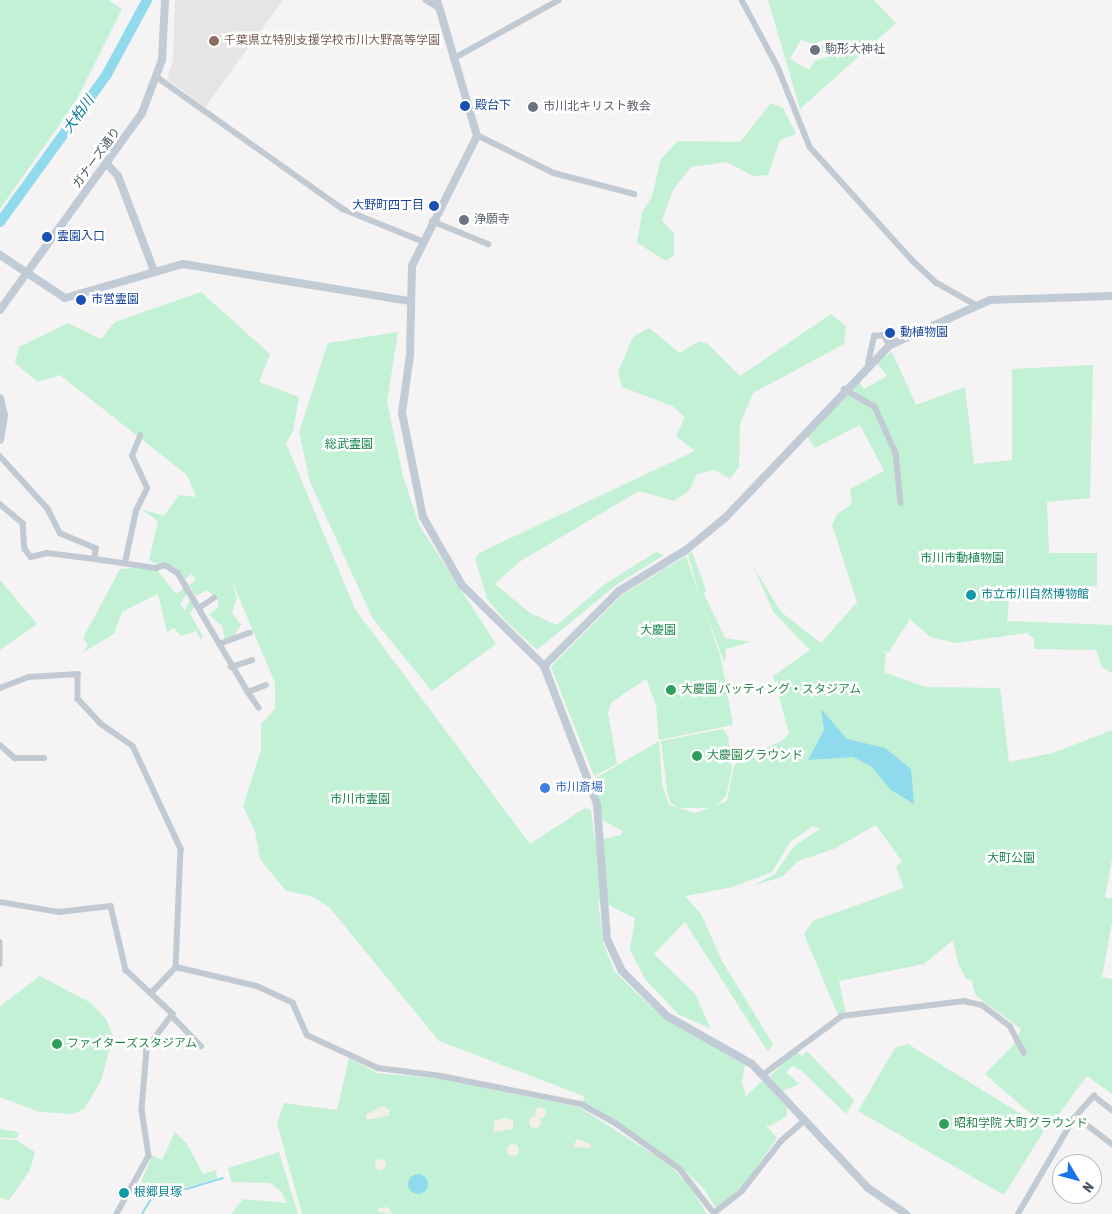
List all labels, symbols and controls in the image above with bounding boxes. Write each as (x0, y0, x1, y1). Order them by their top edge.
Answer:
place label: 千葉県立特別支援学校市川大野高等学園 (224, 34, 440, 48)
marker: 千葉県立特別支援学校市川大野高等学園 (208, 35, 220, 47)
place label: 駒形大神社 (825, 43, 885, 57)
marker: 駒形大神社 (809, 44, 821, 56)
water label: 大柏川 (59, 92, 97, 136)
place label: 殿台下 (475, 99, 511, 113)
marker: 殿台下 (459, 100, 471, 112)
place label: 市川北キリスト教会 (543, 100, 651, 114)
marker: 市川北キリスト教会 (527, 101, 539, 113)
street label: ガナーズ通り (70, 125, 124, 191)
place label: 大野町四丁目 (352, 199, 424, 213)
marker: 大野町四丁目 (428, 200, 440, 212)
place label: 浄願寺 (474, 213, 510, 227)
marker: 浄願寺 (458, 214, 470, 226)
place label: 霊園入口 (57, 230, 105, 244)
marker: 霊園入口 (41, 231, 53, 243)
place label: 市営霊園 (91, 293, 139, 307)
marker: 市営霊園 (75, 294, 87, 306)
place label: 動植物園 (900, 326, 948, 340)
marker: 動植物園 (884, 327, 896, 339)
park label: 総武霊園 (325, 438, 373, 452)
park label: 市川市動植物園 (920, 552, 1004, 566)
place label: 市立市川自然博物館 (981, 588, 1089, 602)
marker: 市立市川自然博物館 (965, 589, 977, 601)
park label: 大慶園 (640, 624, 676, 638)
place label: 大慶園 バッティング・スタジアム (681, 683, 863, 697)
marker: 大慶園 バッティング・スタジアム (665, 684, 677, 696)
place label: 大慶園グラウンド (707, 749, 803, 763)
marker: 大慶園グラウンド (691, 750, 703, 762)
place label: 市川斎場 (555, 781, 603, 795)
marker: 市川斎場 (539, 782, 551, 794)
park label: 市川市霊園 (330, 793, 390, 807)
park label: 大町公園 (987, 852, 1035, 866)
place label: ファイターズスタジアム (67, 1037, 199, 1051)
marker: ファイターズスタジアム (51, 1038, 63, 1050)
place label: 昭和学院 大町グラウンド (954, 1117, 1088, 1131)
marker: 昭和学院 大町グラウンド (938, 1118, 950, 1130)
north arrow (1052, 1154, 1102, 1204)
text: N (1079, 1179, 1097, 1196)
place label: 根郷貝塚 (134, 1186, 182, 1200)
marker: 根郷貝塚 (118, 1187, 130, 1199)

